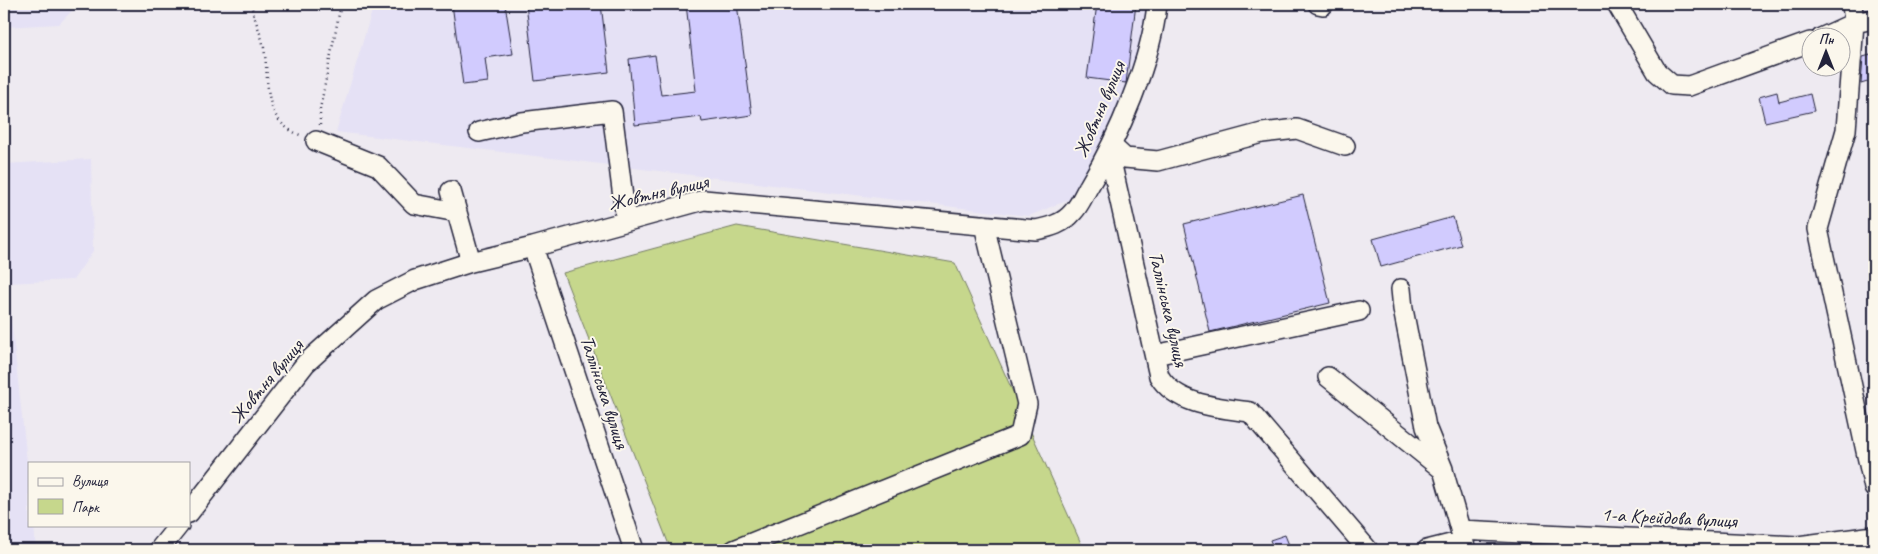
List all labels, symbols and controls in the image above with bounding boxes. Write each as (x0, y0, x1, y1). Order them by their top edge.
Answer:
north arrow (1800, 28, 1850, 78)
text: Пн (1819, 31, 1834, 48)
street label: Жовтня вулиця (1068, 56, 1132, 161)
street label: Жовтня вулиця (606, 168, 712, 216)
street label: Таллінська вулиця (1143, 249, 1194, 370)
street label: Таллінська вулиця (574, 332, 635, 453)
street label: Жовтня вулиця (224, 333, 310, 428)
legend (28, 462, 190, 526)
text: Вулиця (72, 472, 109, 491)
text: Парк (72, 498, 100, 517)
street label: 1-а Крейдова вулиця (1601, 501, 1739, 534)

